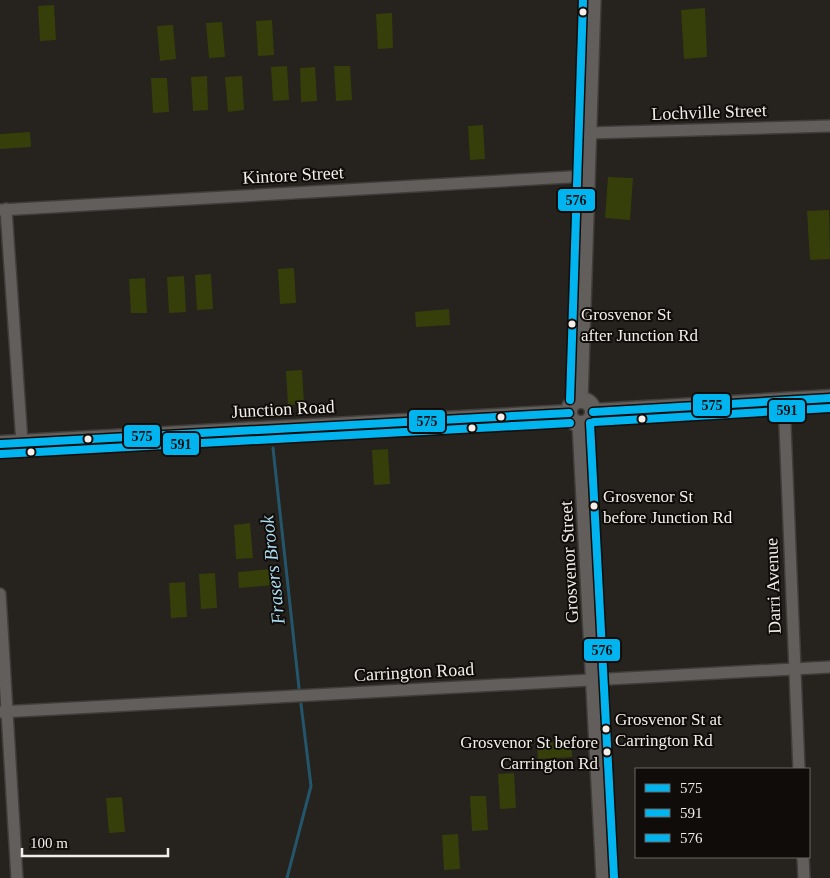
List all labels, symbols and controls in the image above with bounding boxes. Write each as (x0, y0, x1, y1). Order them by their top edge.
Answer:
unlabelled marker (578, 7, 588, 17)
street label: Lochville Street (651, 100, 767, 124)
street label: Kintore Street (242, 162, 344, 188)
line badge: 576 (557, 188, 596, 212)
text: 576 (566, 193, 587, 208)
place label: Grosvenor St after Junction Rd (581, 305, 699, 345)
marker: Grosvenor St after Junction Rd (567, 319, 577, 329)
line badge: 575 (692, 393, 731, 417)
street label: Junction Road (231, 396, 335, 422)
text: 575 (702, 398, 723, 413)
line badge: 591 (768, 399, 806, 423)
text: 591 (777, 403, 798, 418)
line badge: 575 (408, 409, 446, 433)
unlabelled marker (496, 412, 506, 422)
text: 575 (417, 414, 438, 429)
unlabelled marker (637, 414, 647, 424)
unlabelled marker (467, 423, 477, 433)
line badge: 575 (123, 424, 161, 448)
text: 575 (132, 429, 153, 444)
line badge: 591 (162, 432, 200, 456)
unlabelled marker (83, 434, 93, 444)
text: 591 (171, 437, 192, 452)
unlabelled marker (26, 447, 36, 457)
place label: Grosvenor St before Junction Rd (603, 487, 733, 527)
street label: Grosvenor Street (556, 500, 582, 624)
marker: Grosvenor St before Junction Rd (589, 501, 599, 511)
water label: Frasers Brook (256, 514, 289, 627)
street label: Darri Avenue (761, 538, 785, 634)
line badge: 576 (583, 638, 621, 662)
text: 576 (592, 643, 613, 658)
street label: Carrington Road (353, 659, 475, 685)
place label: Grosvenor St at Carrington Rd (615, 710, 722, 750)
marker: Grosvenor St at Carrington Rd (601, 724, 611, 734)
place label: Grosvenor St before Carrington Rd (460, 733, 598, 773)
marker: Grosvenor St before Carrington Rd (602, 747, 612, 757)
legend (635, 768, 810, 858)
text: 575 (680, 780, 703, 796)
text: 591 (680, 805, 703, 821)
scale bar (22, 826, 169, 858)
text: 576 (680, 830, 703, 846)
text: 100 m (30, 835, 68, 851)

